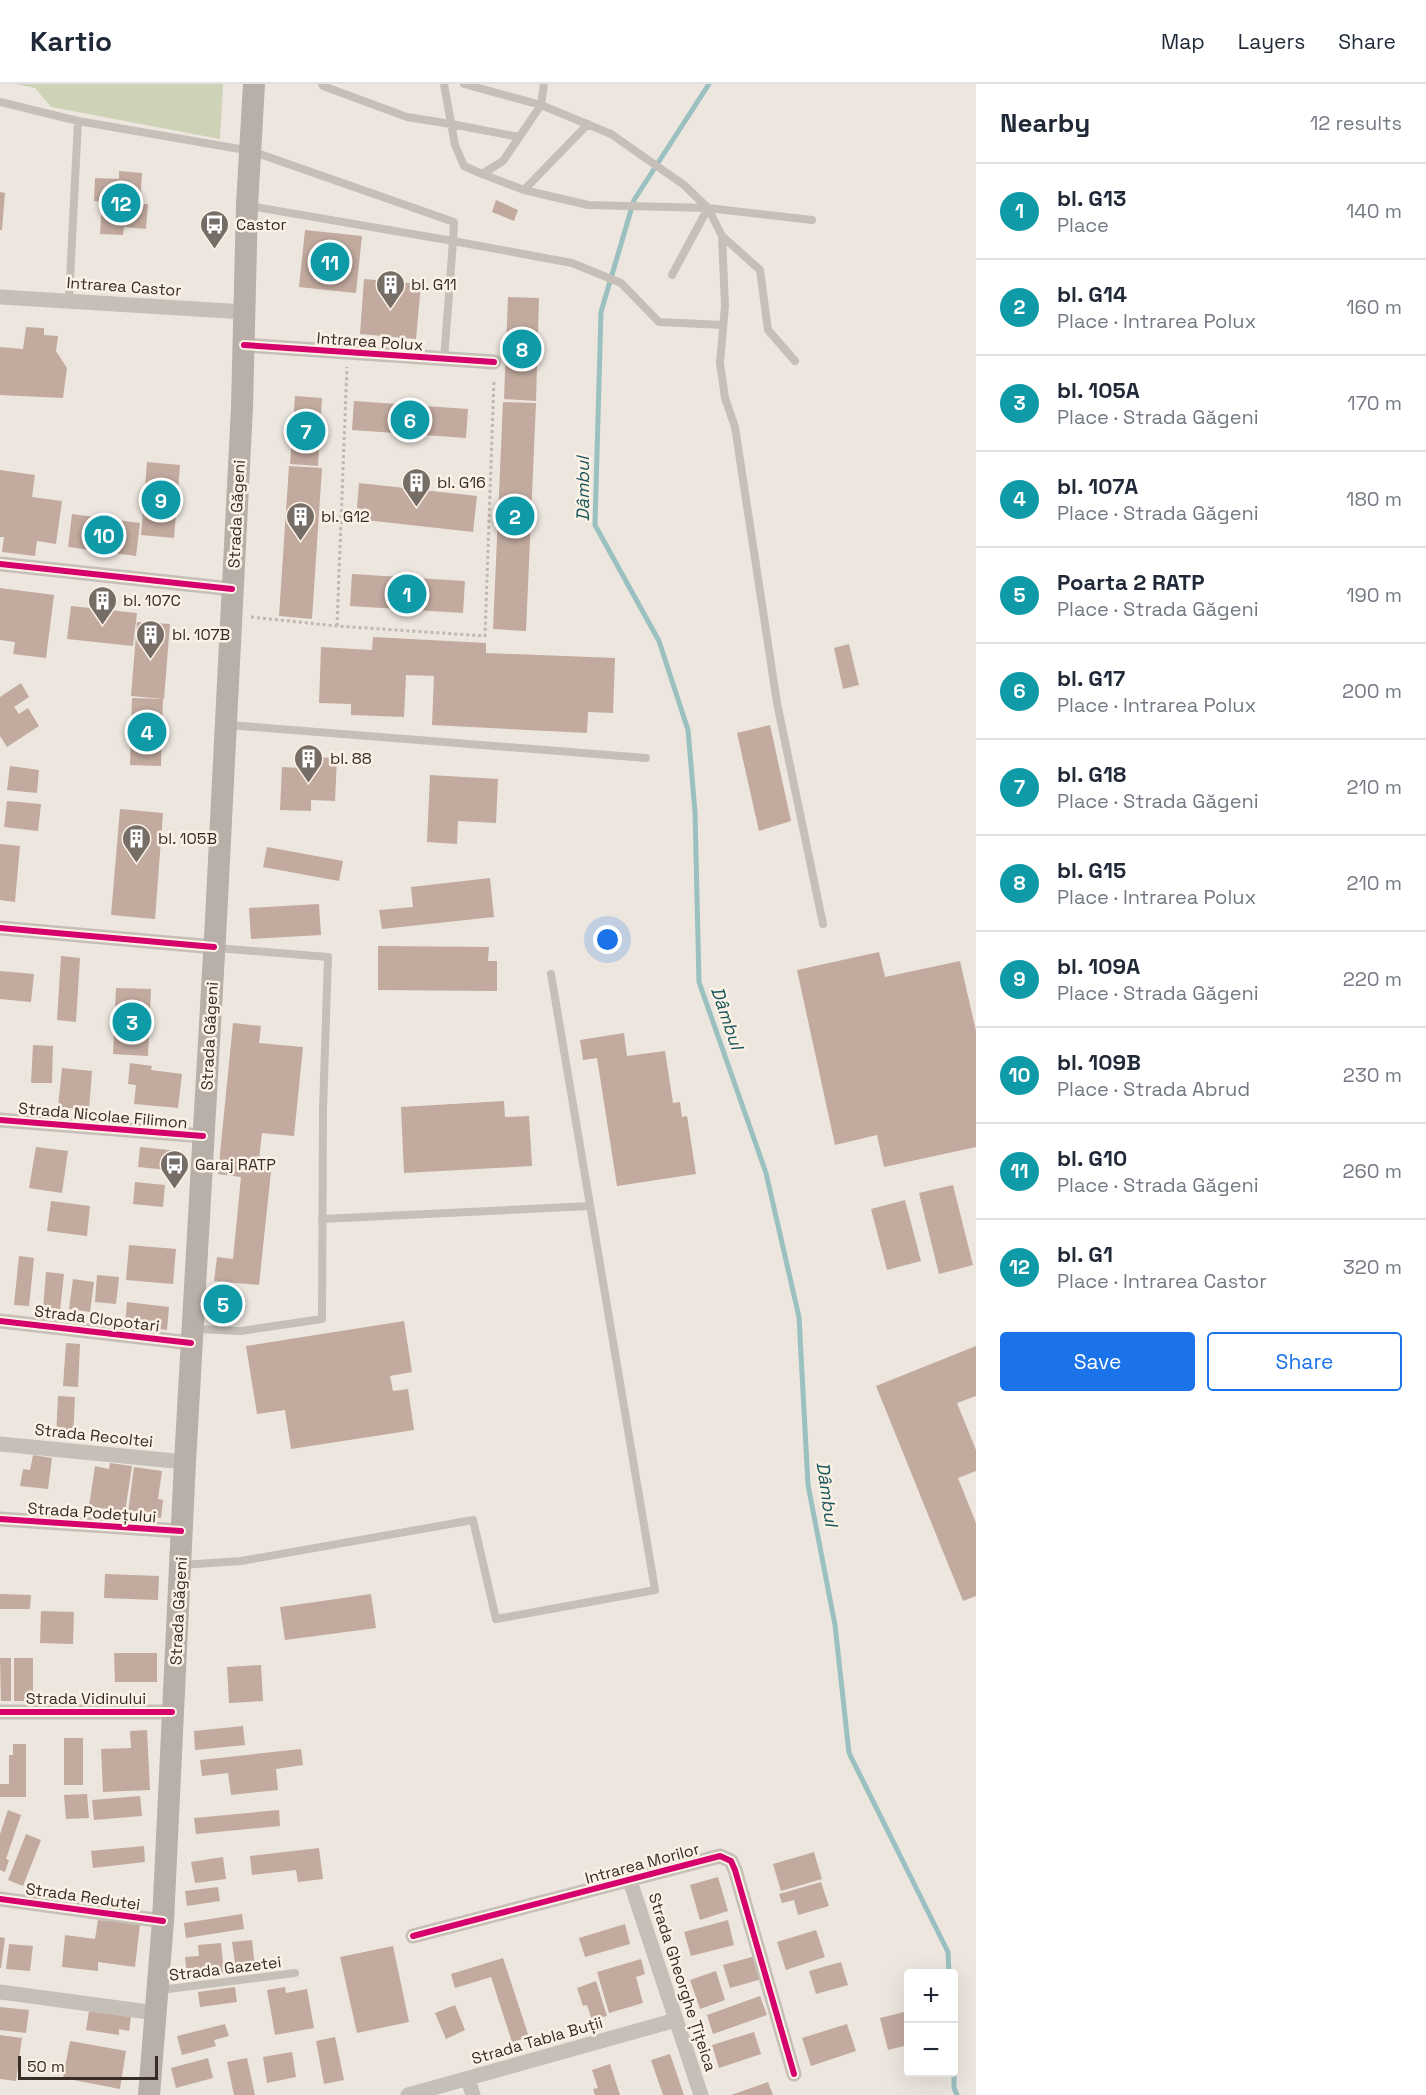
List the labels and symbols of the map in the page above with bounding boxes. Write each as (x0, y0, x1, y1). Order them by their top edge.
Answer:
pin: 12 (102, 180, 140, 226)
bus stop icon: Castor (199, 208, 231, 250)
place label: Castor (236, 214, 287, 235)
pin: 11 (310, 240, 350, 285)
building icon: bl. G11 (374, 268, 406, 310)
street label: Intrarea Castor (66, 272, 182, 301)
place label: bl. G11 (411, 274, 457, 295)
pin: 8 (502, 326, 542, 372)
street label: Intrarea Polux (316, 327, 424, 356)
pin: 6 (390, 398, 430, 442)
pin: 7 (286, 408, 326, 454)
water label: Dâmbul (571, 454, 594, 521)
street label: Strada Găgeni (223, 459, 250, 569)
building icon: bl. G16 (400, 466, 432, 508)
place label: bl. G16 (437, 472, 486, 493)
pin: 9 (142, 478, 180, 522)
pin: 2 (496, 494, 534, 538)
building icon: bl. G12 (284, 500, 316, 542)
place label: bl. G12 (321, 506, 370, 527)
pin: 10 (84, 512, 124, 558)
pin: 1 (388, 572, 426, 616)
building icon: bl. 107C (86, 584, 118, 626)
place label: bl. 107C (123, 590, 181, 611)
building icon: bl. 107B (135, 618, 167, 660)
place label: bl. 107B (172, 624, 230, 645)
pin: 4 (128, 710, 166, 754)
building icon: bl. 88 (293, 742, 325, 784)
place label: bl. 88 (330, 748, 372, 769)
building icon: bl. 105B (121, 822, 153, 864)
place label: bl. 105B (158, 828, 217, 849)
your location (593, 925, 622, 954)
street label: Strada Găgeni (196, 981, 223, 1091)
water label: Dâmbul (706, 983, 750, 1055)
pin: 3 (112, 1000, 152, 1044)
street label: Strada Nicolae Filimon (17, 1098, 188, 1133)
bus stop icon: Garaj RATP (158, 1148, 190, 1190)
place label: Garaj RATP (195, 1154, 276, 1175)
pin: 5 (204, 1282, 242, 1326)
street label: Strada Clopotari (33, 1300, 161, 1337)
street label: Strada Recoltei (34, 1419, 154, 1452)
water label: Dâmbul (812, 1460, 844, 1530)
street label: Strada Podețului (27, 1498, 157, 1527)
street label: Strada Găgeni (165, 1556, 192, 1666)
street label: Strada Vidinului (26, 1688, 146, 1709)
street label: Intrarea Morilor (582, 1838, 702, 1889)
street label: Strada Redutei (24, 1878, 142, 1915)
street label: Strada Gheorghe Țițeica (644, 1890, 721, 2074)
street label: Strada Gazetei (168, 1951, 282, 1986)
street label: Strada Tabla Buții (469, 2012, 605, 2069)
scale bar (18, 2053, 158, 2080)

